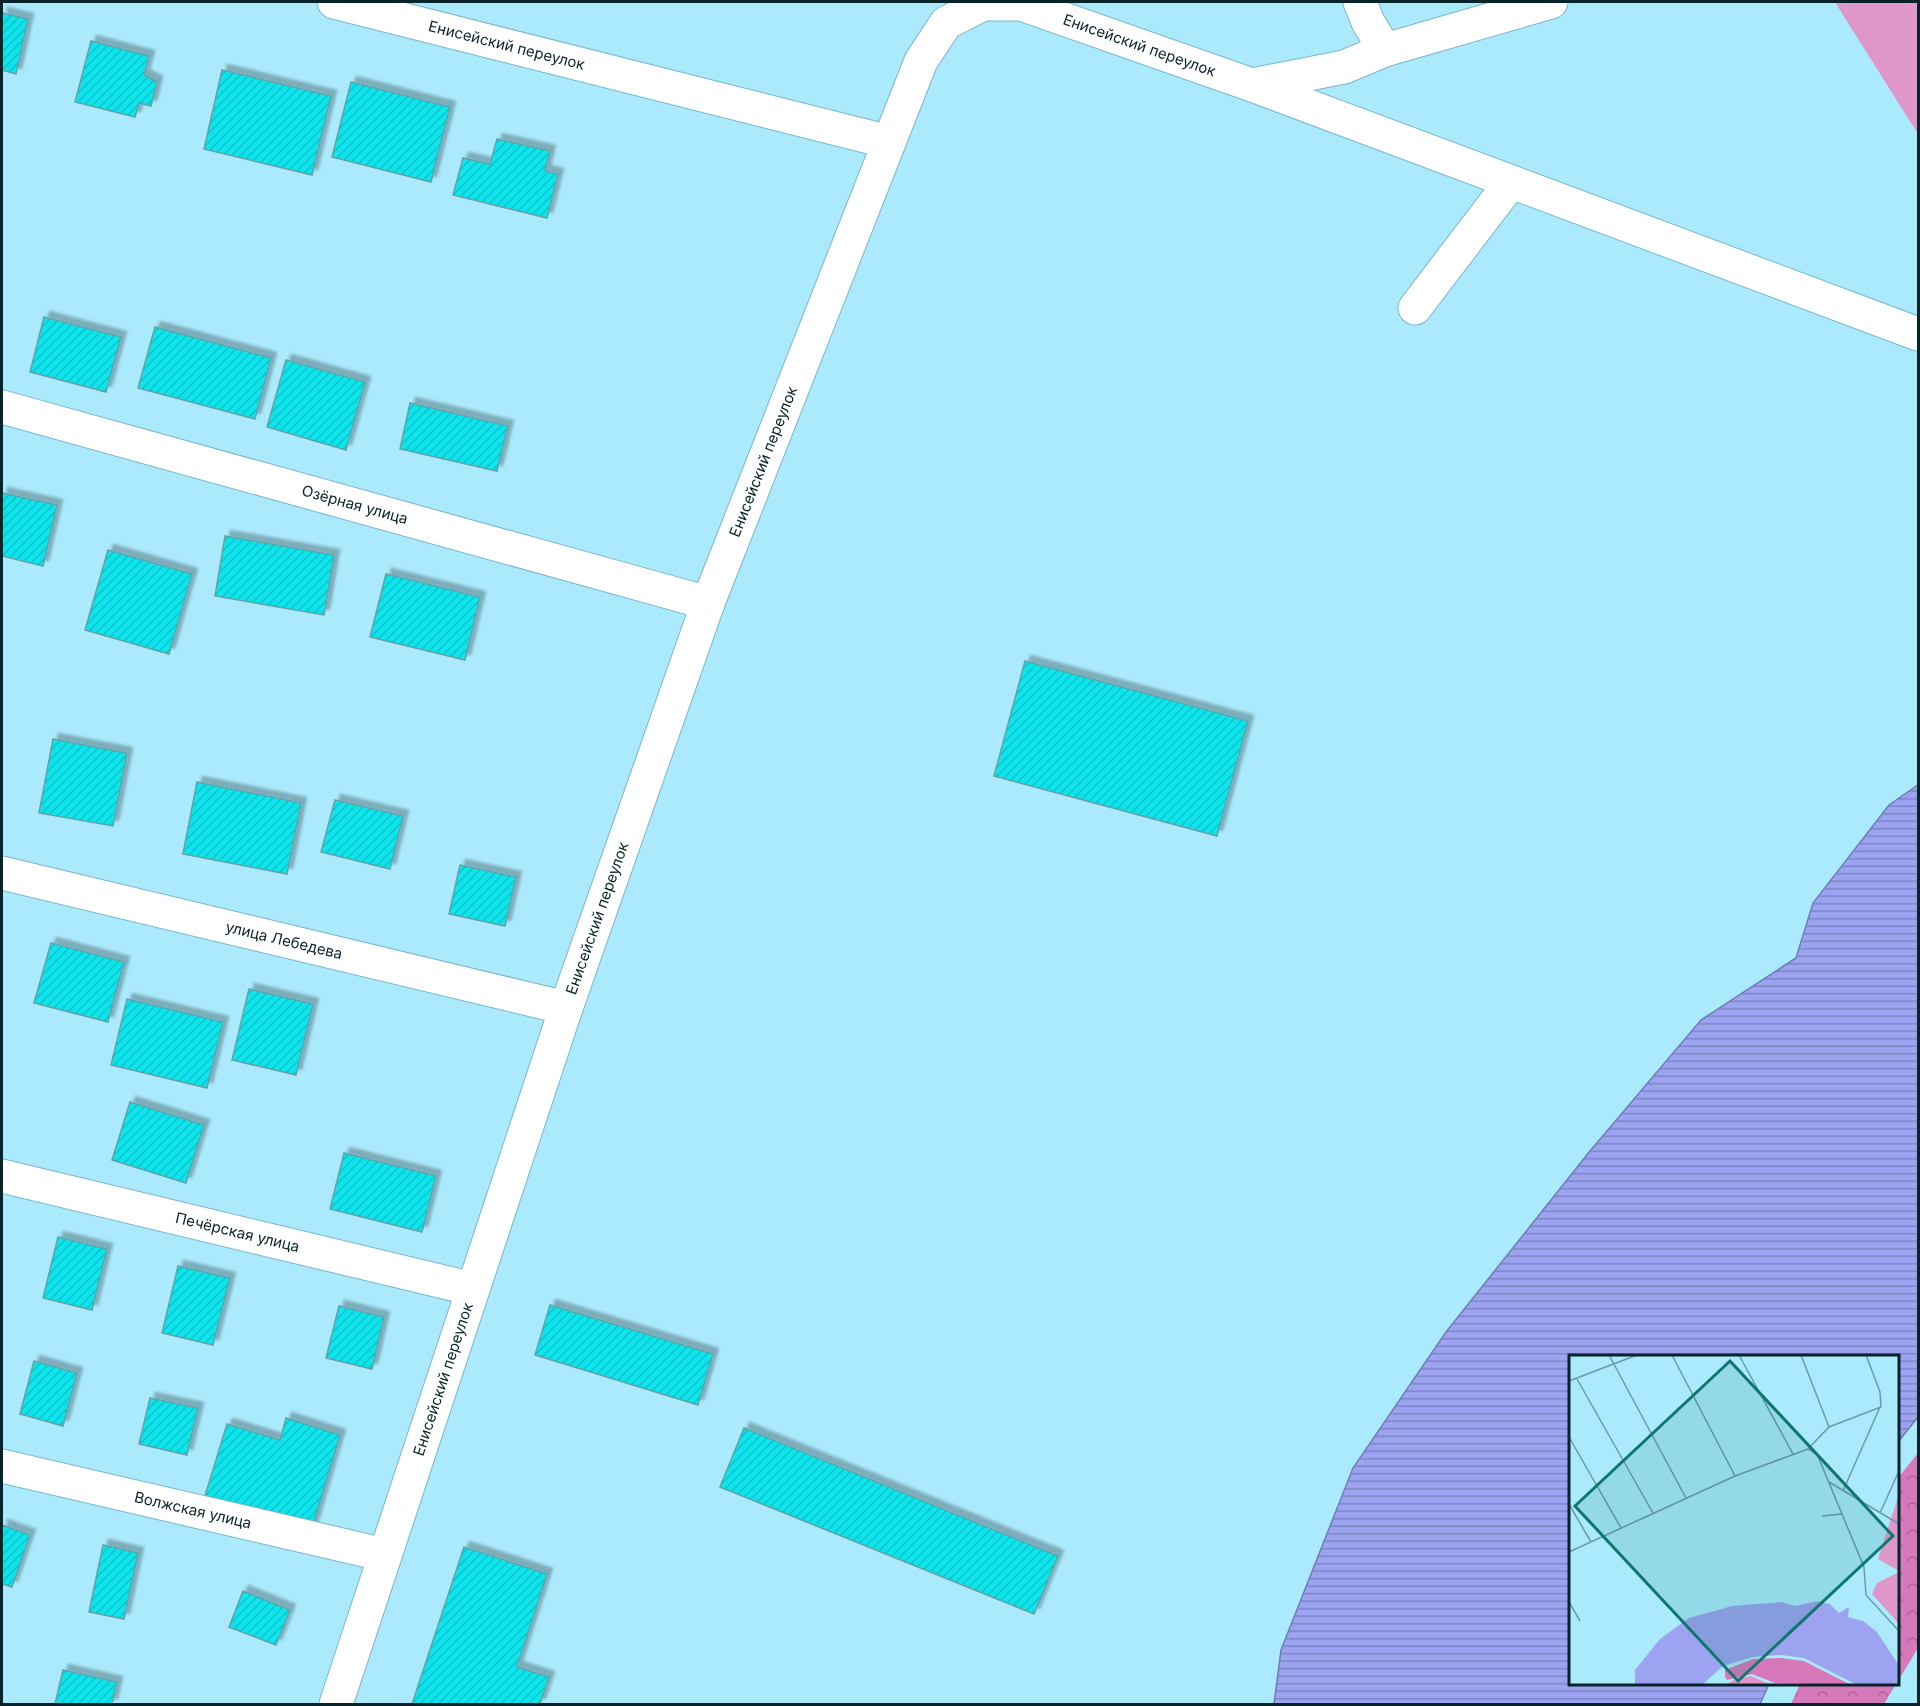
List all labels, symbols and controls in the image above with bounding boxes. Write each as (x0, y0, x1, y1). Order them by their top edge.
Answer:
street label: Енисейский переулок (1061, 10, 1218, 81)
street label: Енисейский переулок (427, 16, 587, 74)
street label: Енисейский переулок (725, 383, 801, 540)
street label: Озёрная улица (300, 481, 410, 528)
street label: Енисейский переулок (561, 839, 632, 997)
street label: улица Лебедева (224, 917, 345, 963)
street label: Печёрская улица (173, 1208, 301, 1256)
street label: Енисейский переулок (409, 1300, 477, 1458)
inset map (1569, 1355, 1899, 1685)
street label: Волжская улица (133, 1487, 253, 1533)

